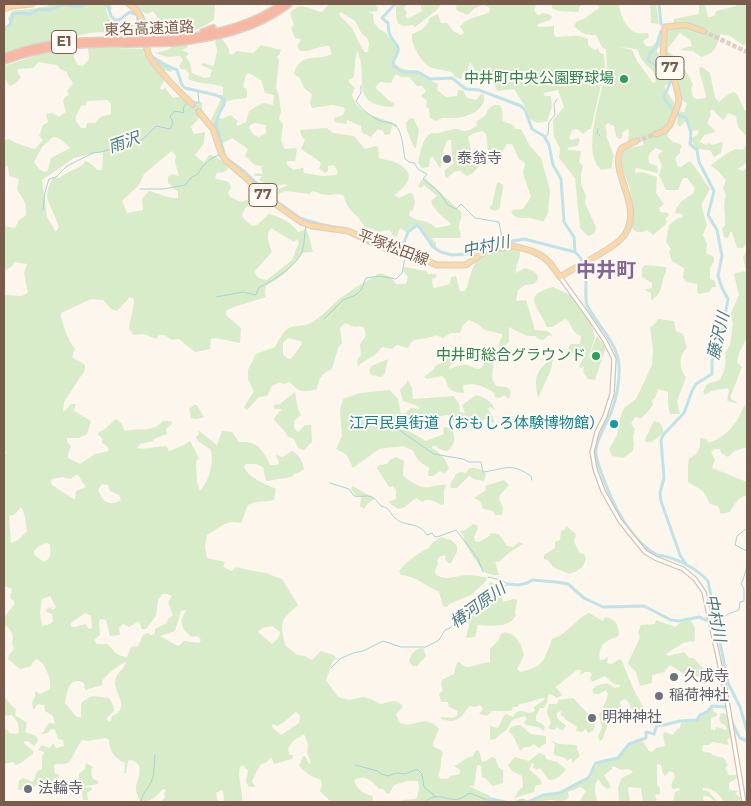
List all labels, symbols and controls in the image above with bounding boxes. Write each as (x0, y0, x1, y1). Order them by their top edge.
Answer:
street label: 東名高速道路 (104, 18, 194, 40)
road number: E1 (52, 31, 76, 54)
road number: 77 (656, 56, 684, 80)
place label: 中井町中央公園野球場 (464, 70, 614, 88)
marker: 中井町中央公園野球場 (618, 73, 630, 85)
water label: 雨沢 (106, 129, 142, 157)
place label: 泰翁寺 (457, 150, 502, 168)
marker: 泰翁寺 (441, 153, 453, 165)
road number: 77 (249, 184, 277, 206)
street label: 平塚松田線 (355, 226, 431, 270)
water label: 中村川 (461, 233, 511, 261)
district label: 中井町 (576, 259, 636, 283)
water label: 藤沢川 (704, 310, 734, 362)
place label: 中井町総合グラウンド (436, 347, 586, 365)
marker: 中井町総合グラウンド (590, 350, 602, 362)
place label: 江戸民具街道（おもしろ体験博物館） (349, 415, 604, 433)
marker: 江戸民具街道（おもしろ体験博物館） (608, 418, 620, 430)
water label: 椿河原川 (446, 579, 510, 633)
water label: 中村川 (701, 593, 729, 643)
place label: 久成寺 (684, 668, 729, 686)
marker: 久成寺 (668, 671, 680, 683)
place label: 稲荷神社 (669, 687, 729, 705)
marker: 稲荷神社 (653, 690, 665, 702)
place label: 明神神社 (602, 709, 662, 727)
marker: 明神神社 (586, 712, 598, 724)
place label: 法輪寺 (38, 780, 83, 798)
marker: 法輪寺 (22, 783, 34, 795)

